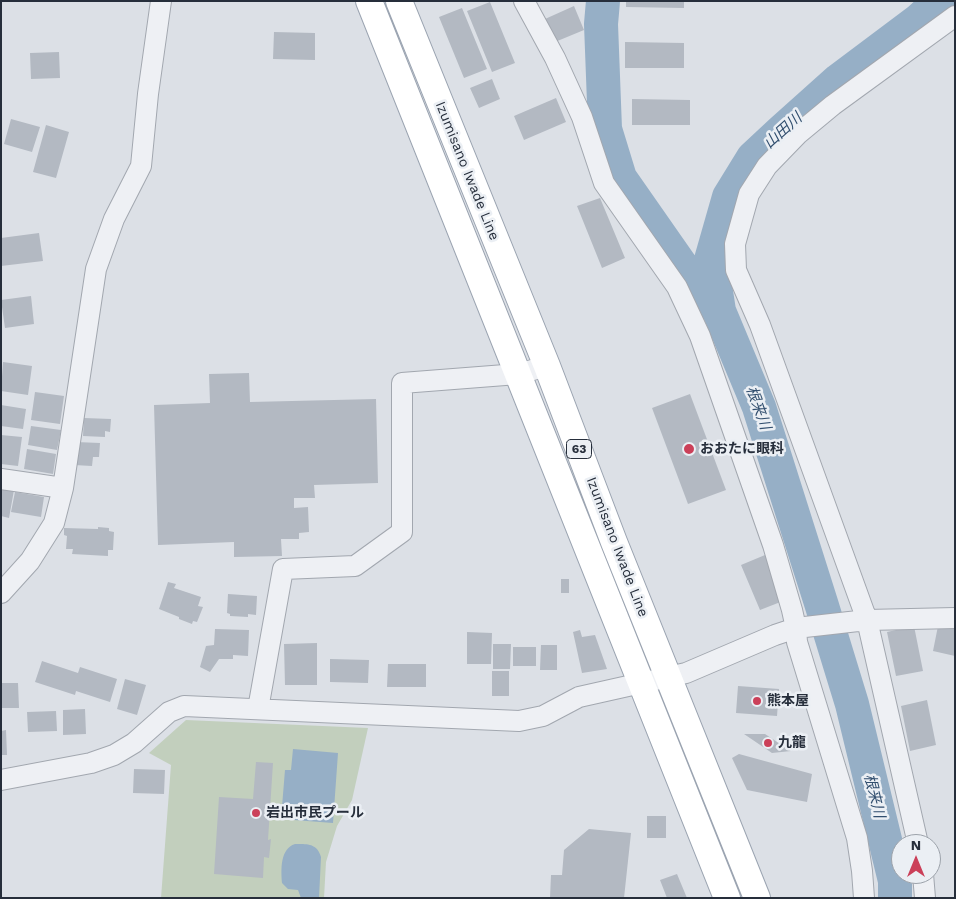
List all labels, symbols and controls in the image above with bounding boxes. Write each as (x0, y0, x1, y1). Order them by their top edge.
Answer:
street label: Izumisano Iwade Line (431, 99, 503, 243)
water label: 山田川 (760, 109, 806, 153)
water label: 根来川 (742, 384, 774, 432)
road number: 63 (566, 439, 592, 458)
place label: おおたに眼科 (700, 441, 784, 457)
marker: おおたに眼科 (682, 442, 696, 456)
street label: Izumisano Iwade Line (583, 475, 651, 619)
place label: 熊本屋 (767, 693, 809, 709)
marker: 熊本屋 (751, 695, 763, 707)
place label: 九龍 (778, 735, 806, 751)
marker: 九龍 (762, 737, 774, 749)
water label: 根来川 (860, 772, 888, 820)
place label: 岩出市民プール (266, 805, 364, 821)
marker: 岩出市民プール (250, 807, 262, 819)
north arrow (891, 834, 941, 884)
text: N (911, 837, 921, 853)

